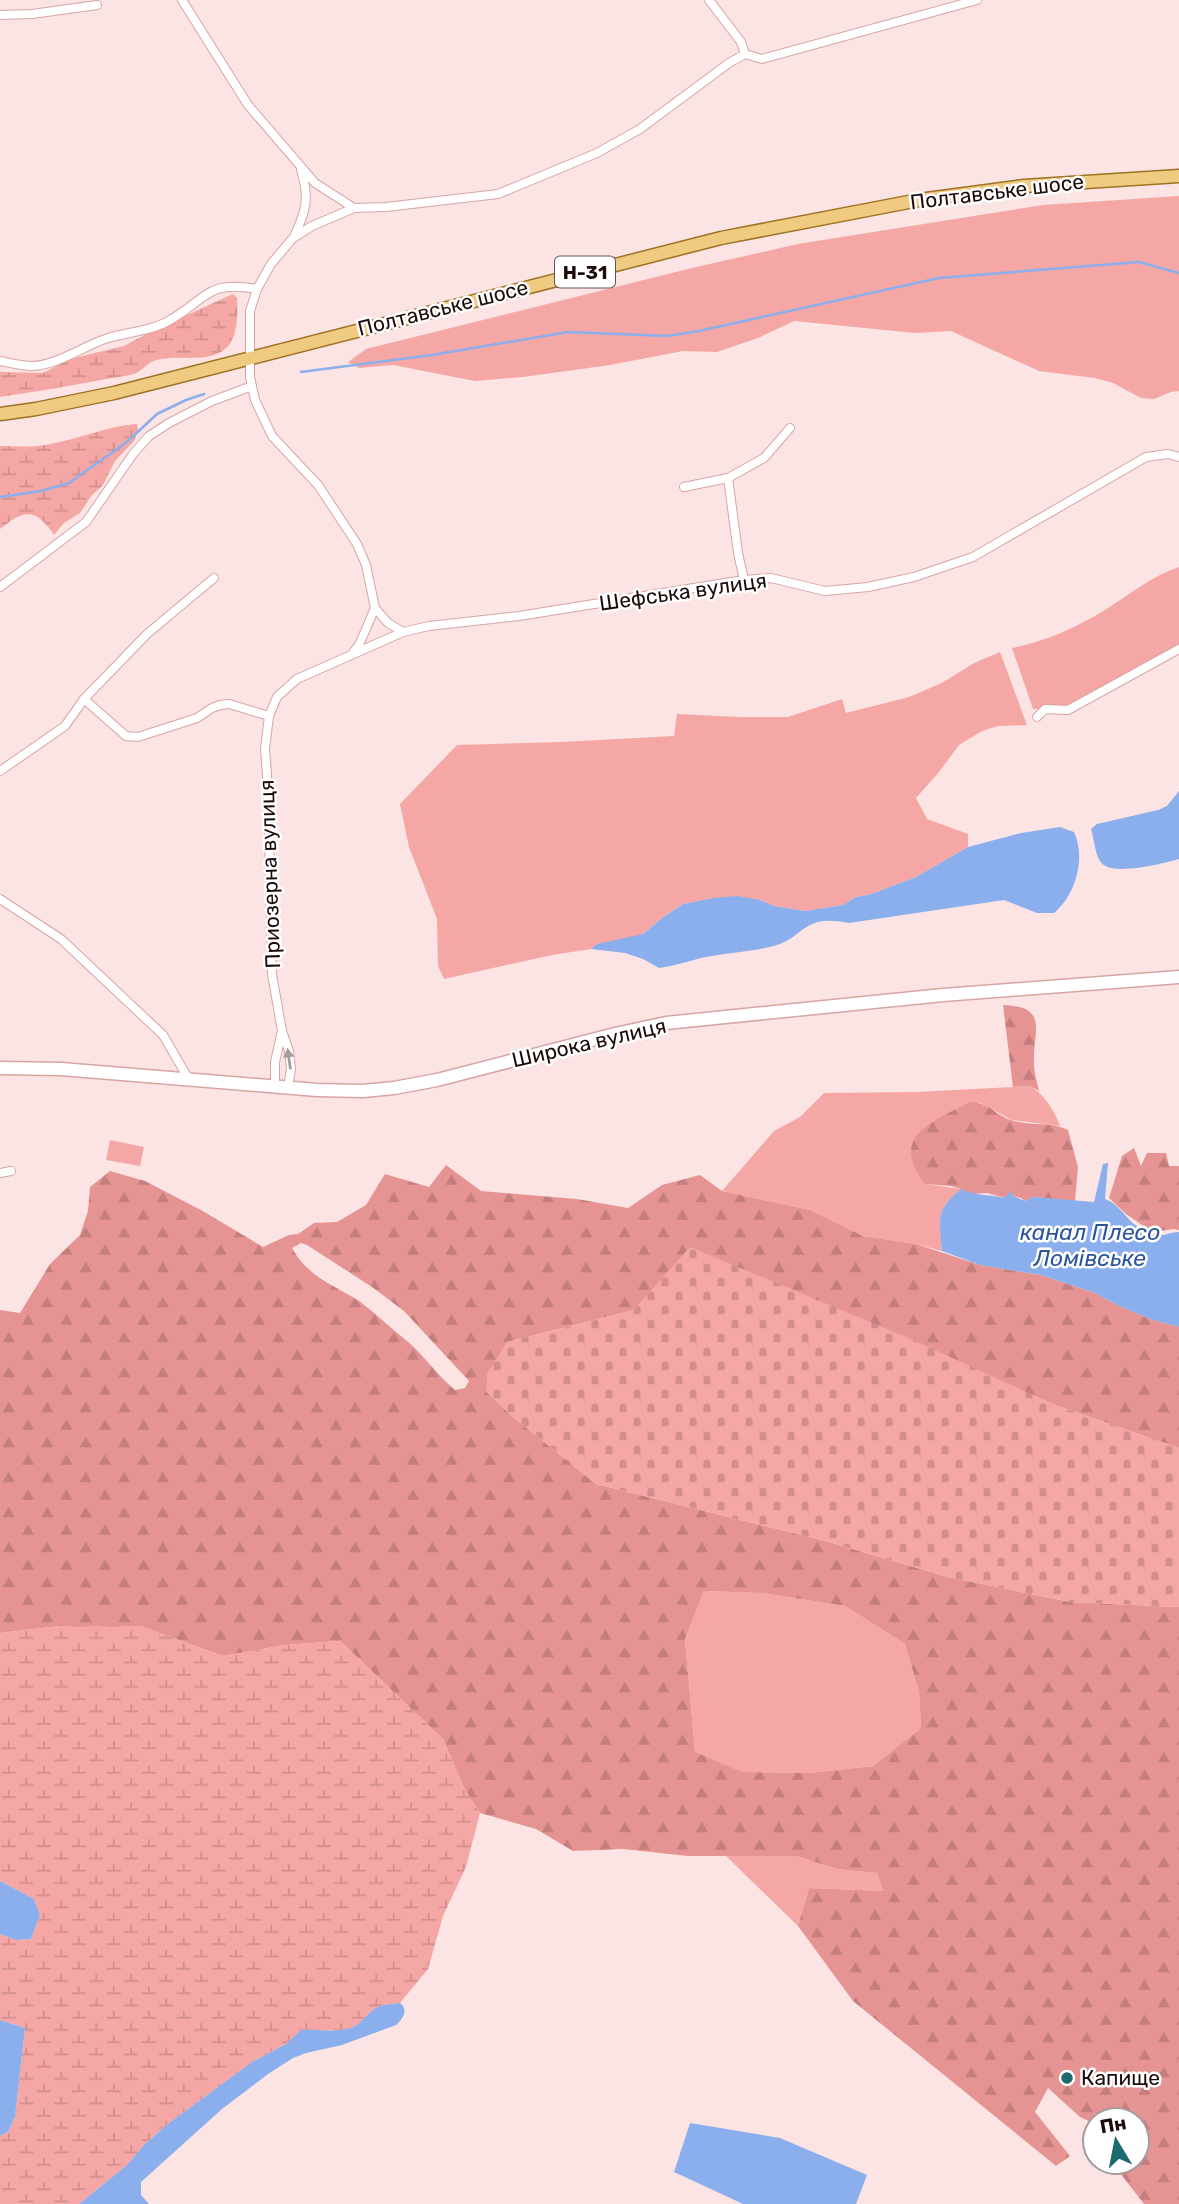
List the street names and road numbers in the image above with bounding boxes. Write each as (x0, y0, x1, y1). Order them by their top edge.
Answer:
street label: Полтавське шосе (909, 168, 1085, 215)
road number: Н-31 (555, 256, 615, 288)
street label: Полтавське шосе (355, 274, 531, 341)
street label: Шефська вулиця (597, 567, 768, 616)
street label: Приозерна вулиця (254, 779, 285, 969)
street label: Широка вулиця (509, 1013, 668, 1072)

